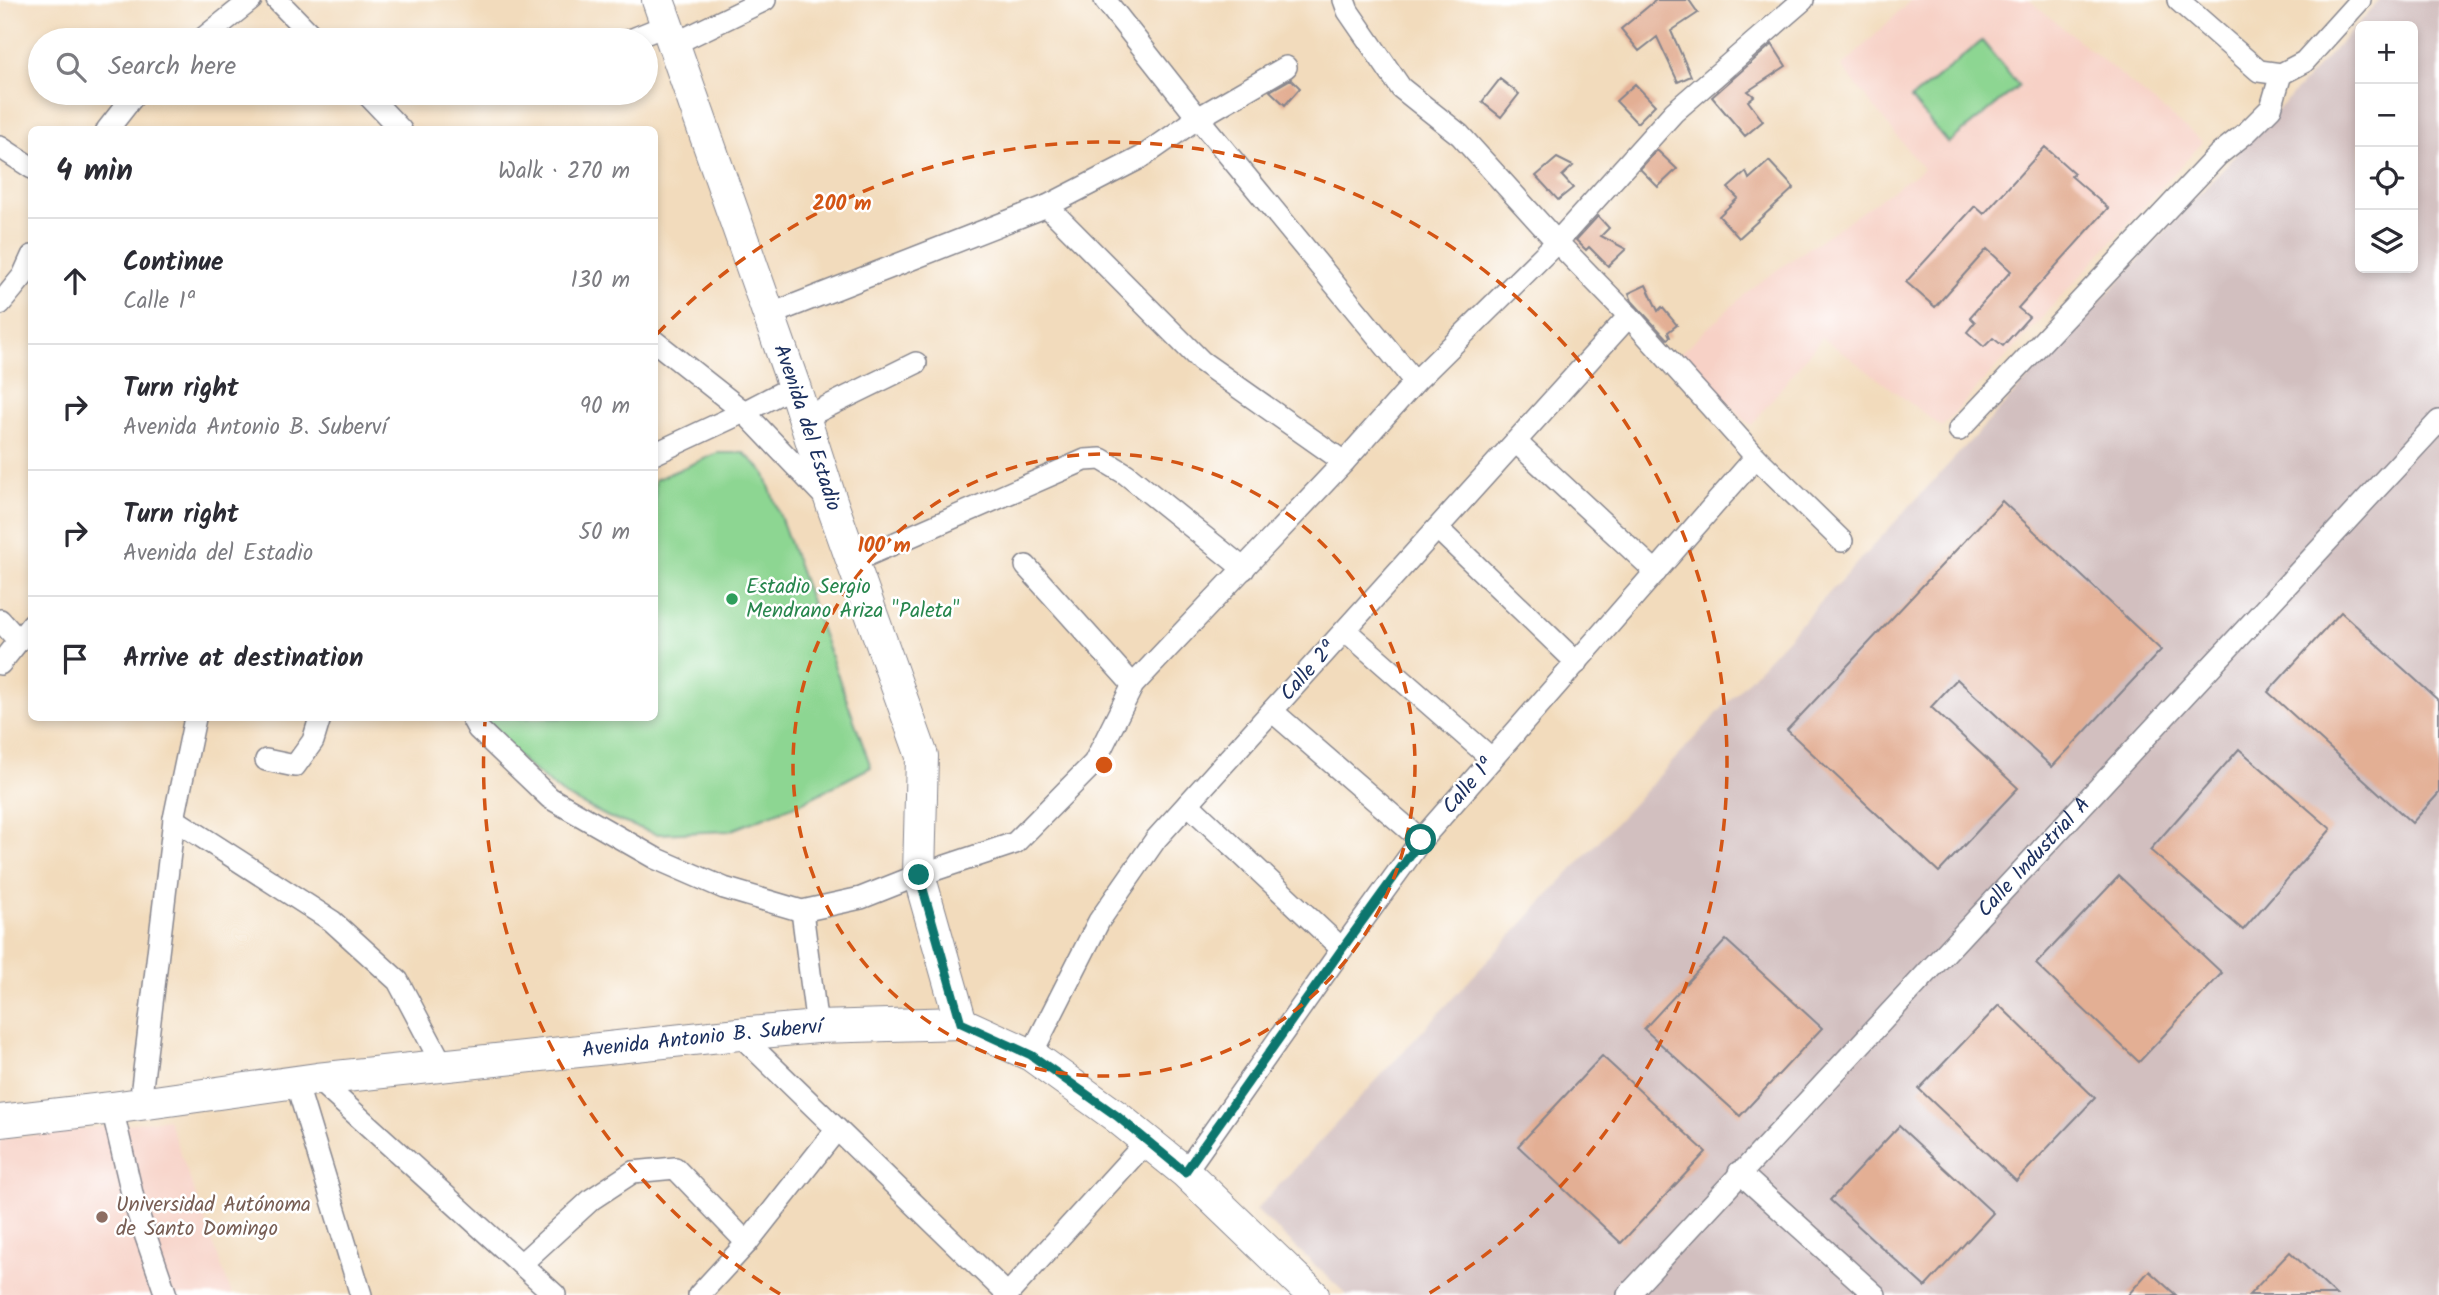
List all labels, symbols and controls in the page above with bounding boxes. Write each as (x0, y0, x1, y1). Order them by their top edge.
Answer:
map controls (2355, 21, 2418, 273)
button: + (2355, 21, 2418, 84)
search box (28, 28, 658, 105)
text: Search here (108, 46, 236, 88)
icon: search (52, 48, 90, 86)
button: − (2355, 84, 2418, 147)
button: locate (2355, 147, 2418, 210)
text: 4 min (56, 148, 133, 196)
text: Walk · 270 m (498, 154, 630, 190)
text: 200 m (812, 188, 872, 221)
button: layers (2355, 210, 2418, 273)
text: Continue (123, 242, 224, 284)
icon: ahead (56, 262, 94, 300)
text: 130 m (571, 263, 630, 299)
text: Calle 1ª (123, 284, 197, 320)
street label: Avenida del Estadio (764, 340, 850, 516)
text: Turn right (123, 368, 239, 410)
icon: right (56, 388, 94, 426)
text: 90 m (580, 389, 630, 425)
text: Avenida Antonio B. Suberví (123, 410, 387, 446)
text: Turn right (123, 494, 239, 536)
icon: right (56, 514, 94, 552)
text: 50 m (579, 515, 630, 551)
text: 100 m (857, 530, 911, 563)
text: Avenida del Estadio (123, 536, 313, 572)
place label: Estadio Sergio Mendrano Ariza "Paleta" (746, 571, 960, 628)
marker: Estadio Sergio Mendrano Ariza "Paleta" (724, 591, 740, 607)
street label: Calle 2ª (1272, 633, 1346, 709)
text: Arrive at destination (123, 638, 363, 680)
icon: arrive (56, 640, 94, 678)
street label: Calle 1ª (1435, 750, 1503, 822)
centre of rings (1092, 753, 1116, 777)
street label: Calle Industrial A (1970, 790, 2099, 925)
route start (1405, 824, 1436, 855)
route end (903, 859, 934, 890)
street label: Avenida Antonio B. Suberví (580, 1010, 826, 1067)
place label: Universidad Autónoma de Santo Domingo (116, 1189, 311, 1246)
marker: Universidad Autónoma de Santo Domingo (94, 1209, 110, 1225)

